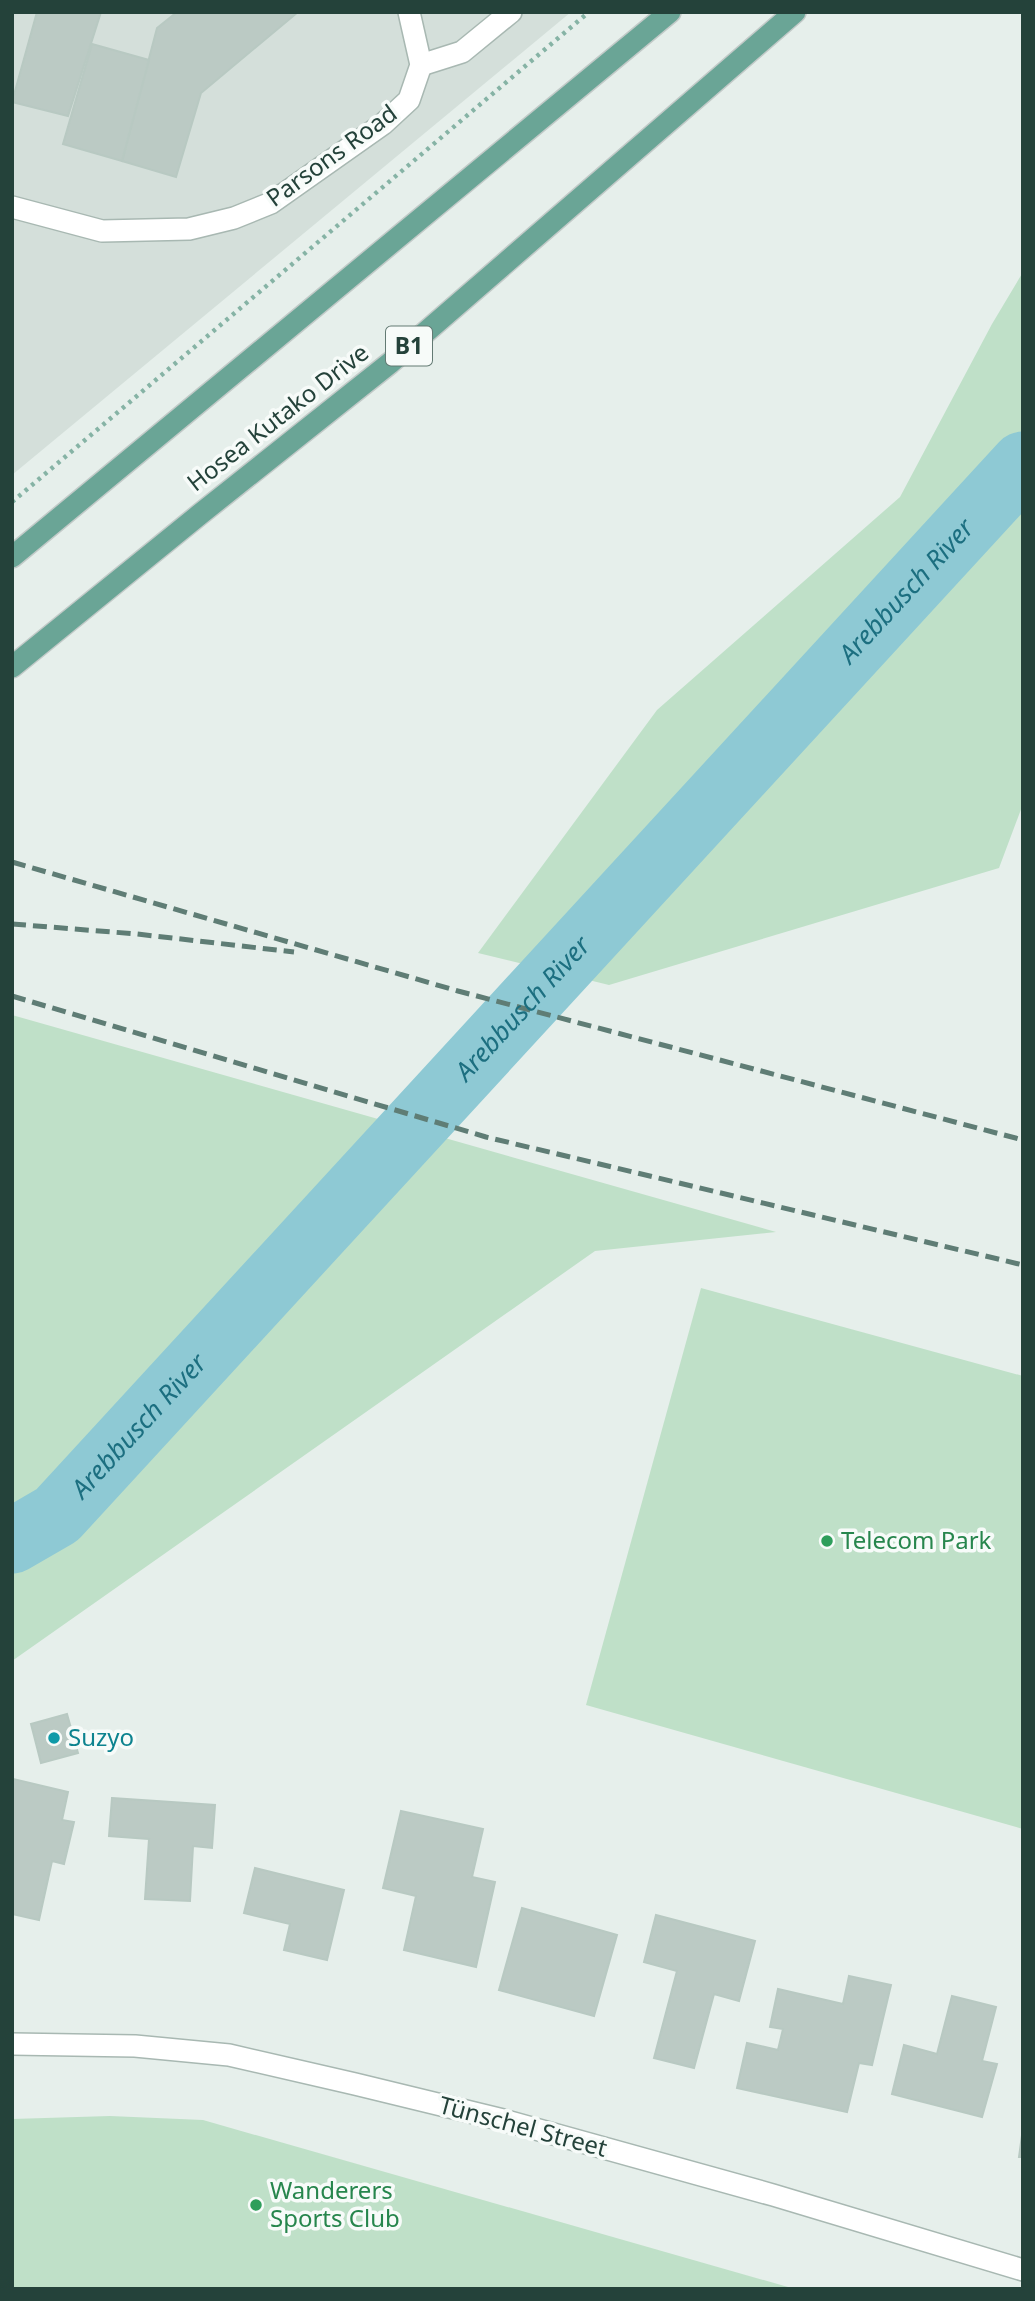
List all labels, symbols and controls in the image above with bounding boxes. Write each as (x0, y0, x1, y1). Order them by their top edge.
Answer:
street label: Parsons Road (259, 96, 403, 213)
road number: B1 (386, 326, 432, 366)
street label: Hosea Kutako Drive (180, 336, 375, 498)
water label: Arebbusch River (828, 509, 982, 672)
water label: Arebbusch River (445, 926, 599, 1089)
water label: Arebbusch River (61, 1344, 215, 1507)
place label: Telecom Park (841, 1523, 992, 1556)
marker: Telecom Park (819, 1533, 835, 1549)
place label: Suzyo (68, 1720, 134, 1753)
marker: Suzyo (46, 1730, 62, 1746)
street label: Tünschel Street (436, 2087, 611, 2164)
place label: Wanderers Sports Club (270, 2173, 400, 2234)
marker: Wanderers Sports Club (248, 2197, 264, 2213)

